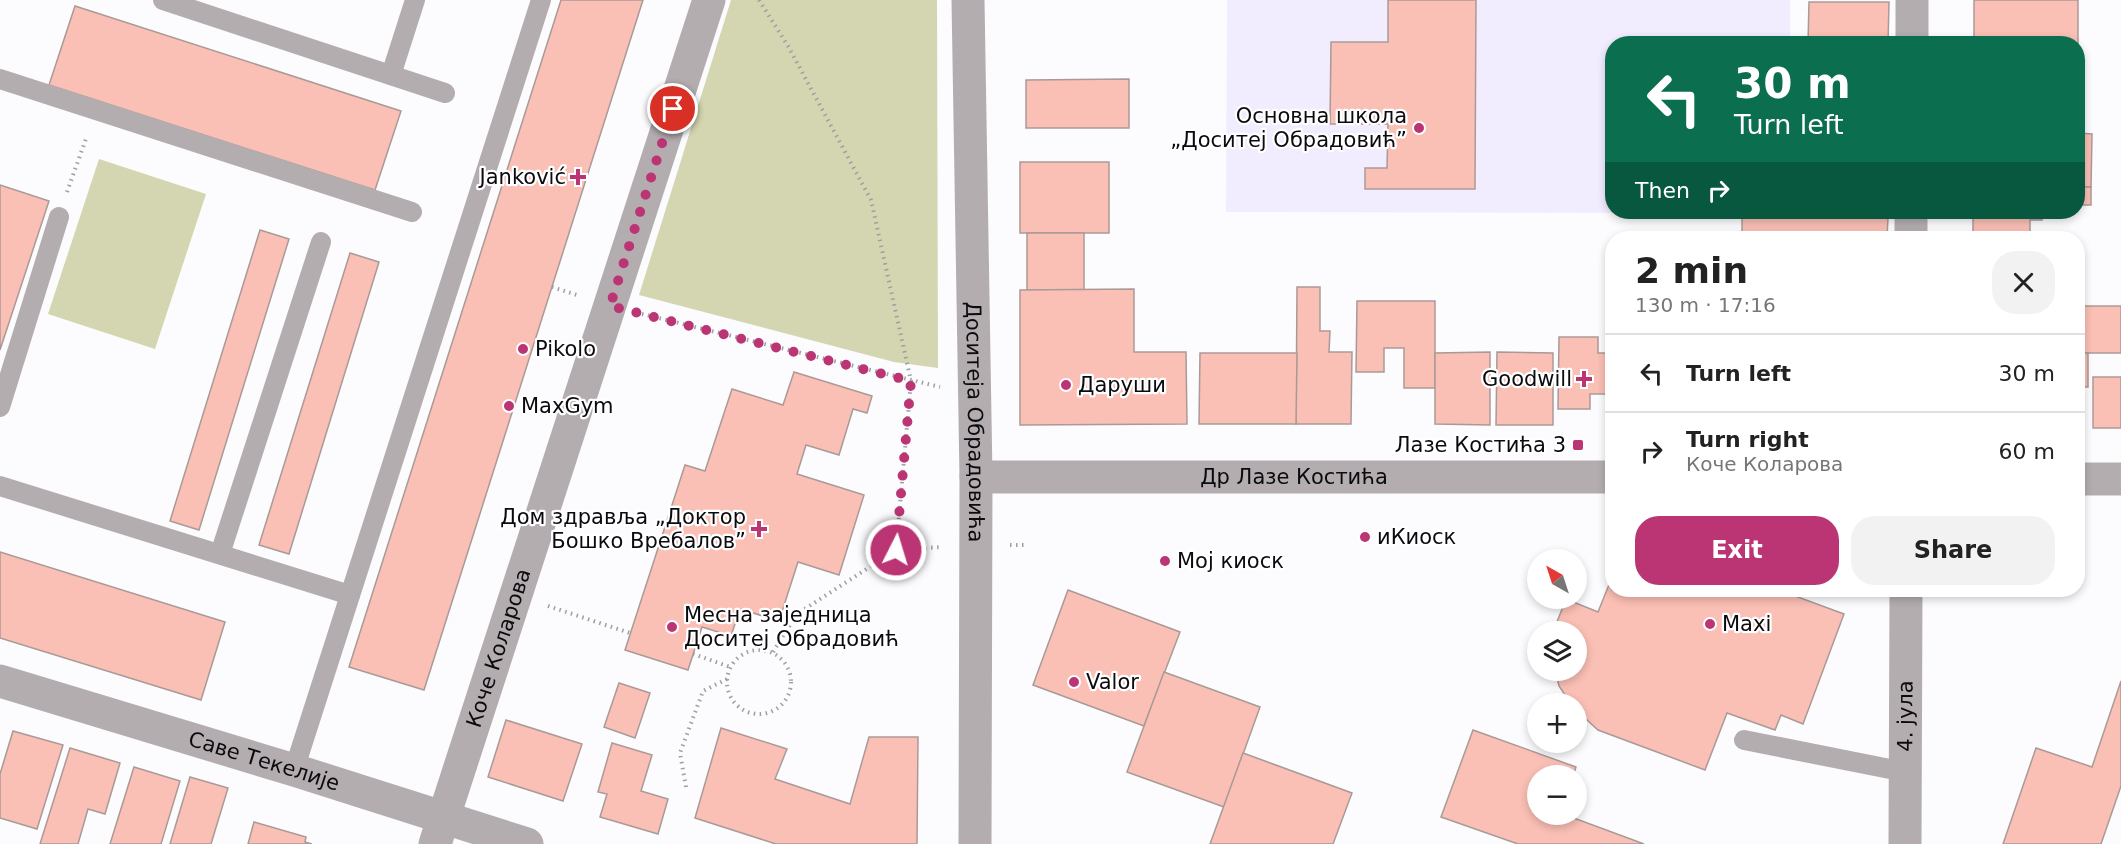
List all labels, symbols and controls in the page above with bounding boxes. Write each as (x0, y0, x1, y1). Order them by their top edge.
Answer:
text: 30 m (1734, 59, 1851, 108)
icon: left (1635, 60, 1713, 138)
pin (647, 83, 698, 134)
icon: arrive (656, 92, 689, 125)
place label: Основна школа „Доситеј Обрадовић” (1170, 104, 1407, 152)
text: Turn left (1734, 109, 1844, 140)
marker: Основна школа „Доситеј Обрадовић” (1412, 121, 1426, 135)
place label: Janković (478, 165, 566, 189)
marker: Janković (571, 170, 585, 184)
icon: right (1702, 174, 1735, 207)
text: Then (1635, 178, 1690, 203)
text: 2 min (1635, 250, 1748, 291)
button: close (1992, 251, 2055, 314)
text: 130 m · 17:16 (1635, 293, 1776, 317)
street label: Доситеја Обрадовића (961, 301, 988, 542)
place label: Pikolo (535, 337, 596, 361)
marker: Pikolo (516, 342, 530, 356)
icon: left (1635, 357, 1668, 390)
text: Turn left (1686, 361, 1791, 386)
text: 30 m (1999, 361, 2055, 386)
place label: Goodwill (1482, 367, 1572, 391)
marker: Goodwill (1577, 372, 1591, 386)
place label: Даруши (1078, 373, 1166, 397)
marker: Даруши (1059, 378, 1073, 392)
place label: MaxGym (521, 394, 614, 418)
marker: MaxGym (502, 399, 516, 413)
text: Turn right (1686, 427, 1809, 452)
place label: Лазе Костића 3 (1395, 433, 1566, 457)
icon: right (1635, 435, 1668, 468)
marker: Лазе Костића 3 (1571, 438, 1585, 452)
text: 60 m (1999, 439, 2055, 464)
text: Коче Коларова (1686, 452, 1843, 476)
street label: Др Лазе Костића (1200, 465, 1388, 489)
place label: Дом здравља „Доктор Бошко Вребалов” (500, 505, 746, 553)
button: Exit (1635, 516, 1839, 585)
button: Share (1851, 516, 2055, 585)
position arrow (864, 518, 928, 582)
marker: Дом здравља „Доктор Бошко Вребалов” (750, 520, 768, 538)
place label: иКиоск (1377, 525, 1456, 549)
marker: иКиоск (1358, 530, 1372, 544)
place label: Мој киоск (1177, 549, 1284, 573)
north arrow (1527, 549, 1587, 609)
map controls (1527, 549, 1587, 825)
marker: Мој киоск (1158, 554, 1172, 568)
street label: Коче Коларова (462, 566, 536, 730)
place label: Месна заједница Доситеј Обрадовић (684, 603, 899, 651)
place label: Maxi (1722, 612, 1771, 636)
marker: Maxi (1703, 617, 1717, 631)
marker: Месна заједница Доситеј Обрадовић (665, 620, 679, 634)
button: layers (1527, 621, 1587, 681)
place label: Valor (1086, 670, 1139, 694)
marker: Valor (1067, 675, 1081, 689)
street label: 4. јула (1893, 680, 1918, 752)
button: + (1527, 693, 1587, 753)
street label: Саве Текелије (186, 727, 343, 796)
button: − (1527, 765, 1587, 825)

